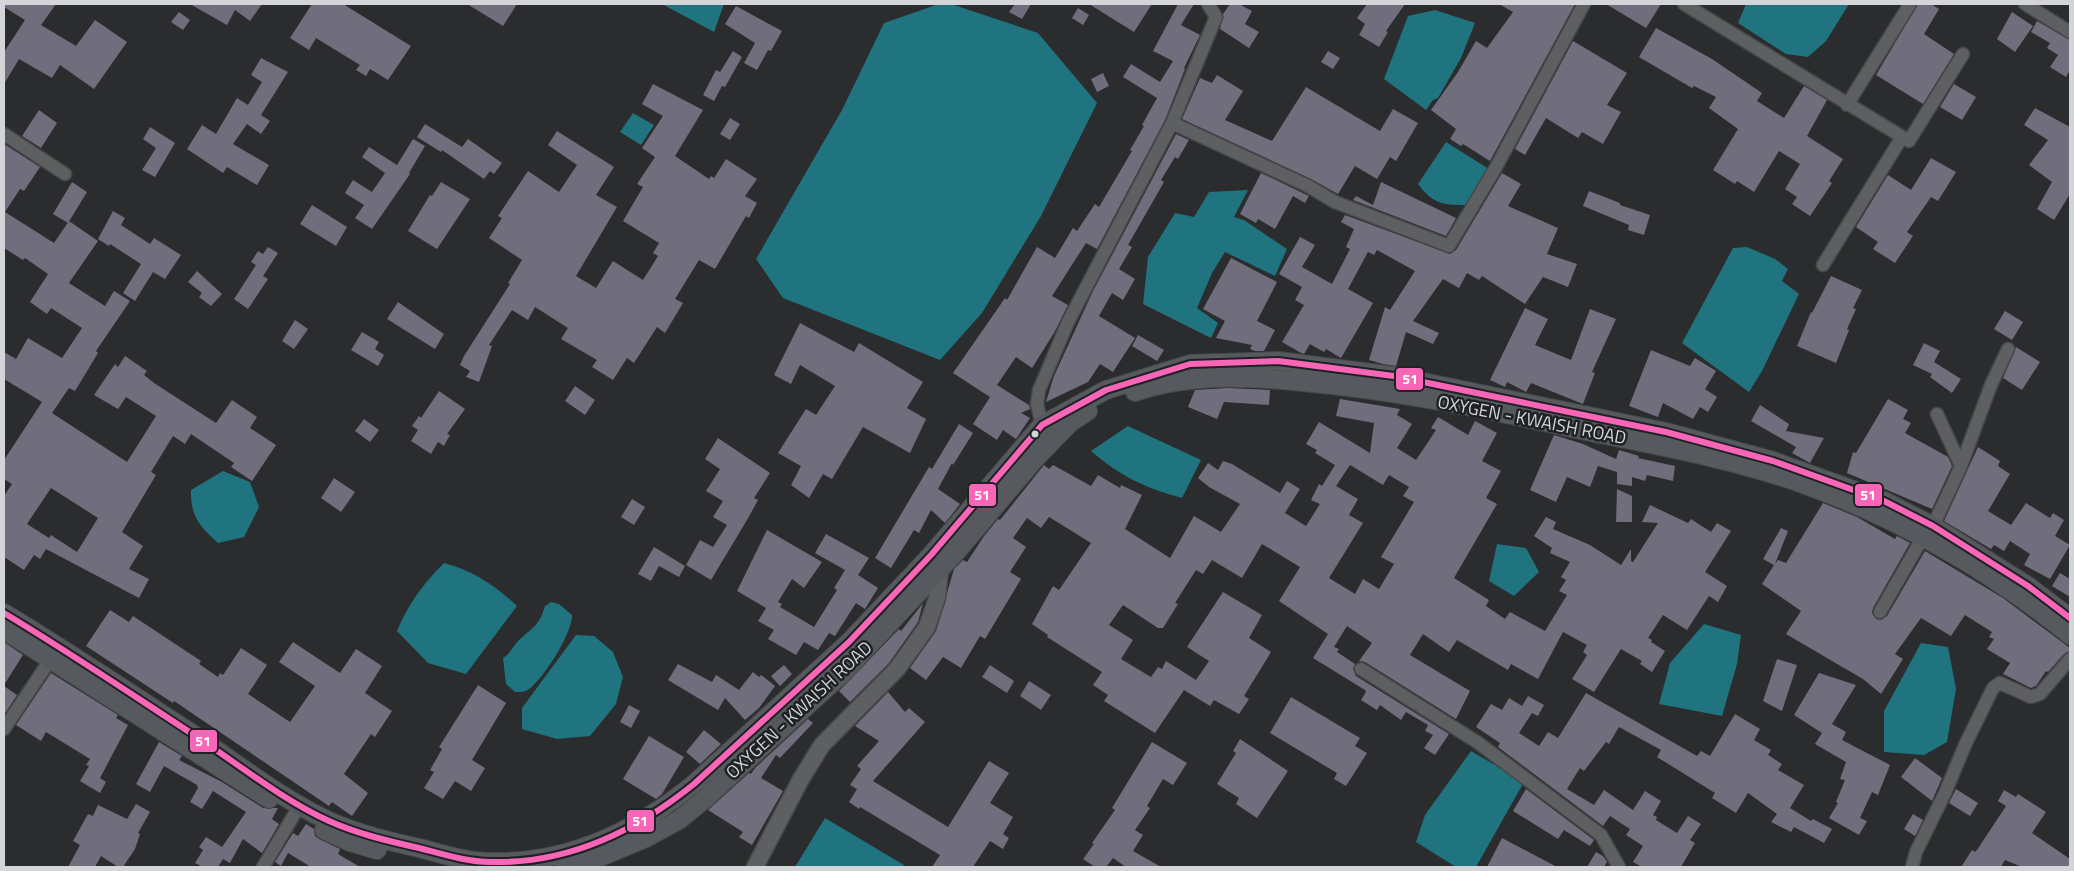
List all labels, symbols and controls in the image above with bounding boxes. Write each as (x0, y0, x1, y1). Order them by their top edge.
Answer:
line badge: 51 (1395, 367, 1424, 391)
text: 51 (1402, 368, 1418, 389)
street label: OXYGEN - KWAISH ROAD (1435, 388, 1629, 451)
unlabelled marker (1030, 429, 1040, 439)
line badge: 51 (968, 483, 997, 507)
line badge: 51 (1854, 483, 1883, 507)
text: 51 (974, 484, 990, 505)
text: 51 (1860, 484, 1876, 505)
street label: OXYGEN - KWAISH ROAD (719, 634, 878, 785)
line badge: 51 (189, 729, 218, 753)
text: 51 (195, 730, 211, 751)
line badge: 51 (626, 809, 655, 833)
text: 51 (632, 810, 648, 831)

